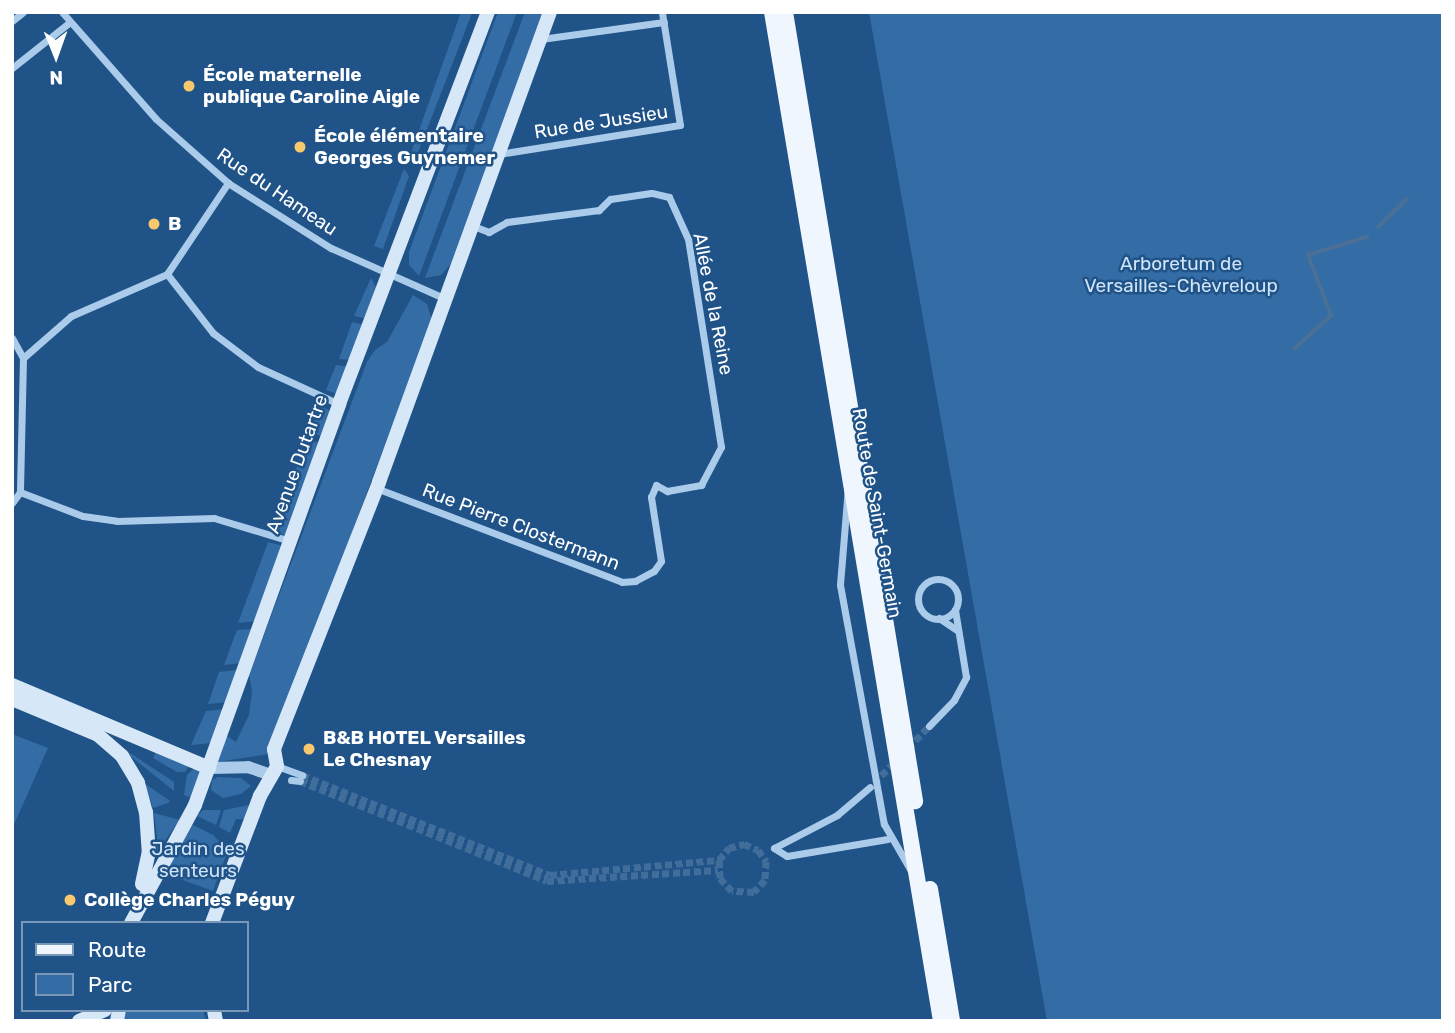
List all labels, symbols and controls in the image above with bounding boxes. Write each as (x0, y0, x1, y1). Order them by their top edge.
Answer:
north arrow (21, 21, 91, 91)
place label: École maternelle publique Caroline Aigle (203, 64, 420, 108)
text: N (49, 66, 63, 89)
marker: École maternelle publique Caroline Aigle (181, 78, 197, 94)
street label: Rue de Jussieu (532, 100, 670, 144)
place label: École élémentaire Georges Guynemer (314, 125, 495, 169)
marker: École élémentaire Georges Guynemer (292, 139, 308, 155)
street label: Rue du Hameau (213, 143, 341, 241)
place label: B (168, 213, 181, 235)
marker: B (146, 216, 162, 232)
street label: Allée de la Reine (688, 231, 738, 377)
park label: Arboretum de Versailles-Chèvreloup (1084, 253, 1278, 297)
street label: Avenue Dutartre (261, 392, 333, 536)
street label: Route de Saint-Germain (847, 406, 907, 620)
street label: Rue Pierre Clostermann (419, 479, 623, 575)
place label: B&B HOTEL Versailles Le Chesnay (323, 727, 527, 771)
marker: B&B HOTEL Versailles Le Chesnay (301, 741, 317, 757)
park label: Jardin des senteurs (151, 838, 245, 882)
place label: Collège Charles Péguy (84, 889, 295, 911)
marker: Collège Charles Péguy (62, 892, 78, 908)
legend (21, 921, 248, 1012)
text: Route (88, 937, 146, 962)
text: Parc (88, 972, 132, 997)

